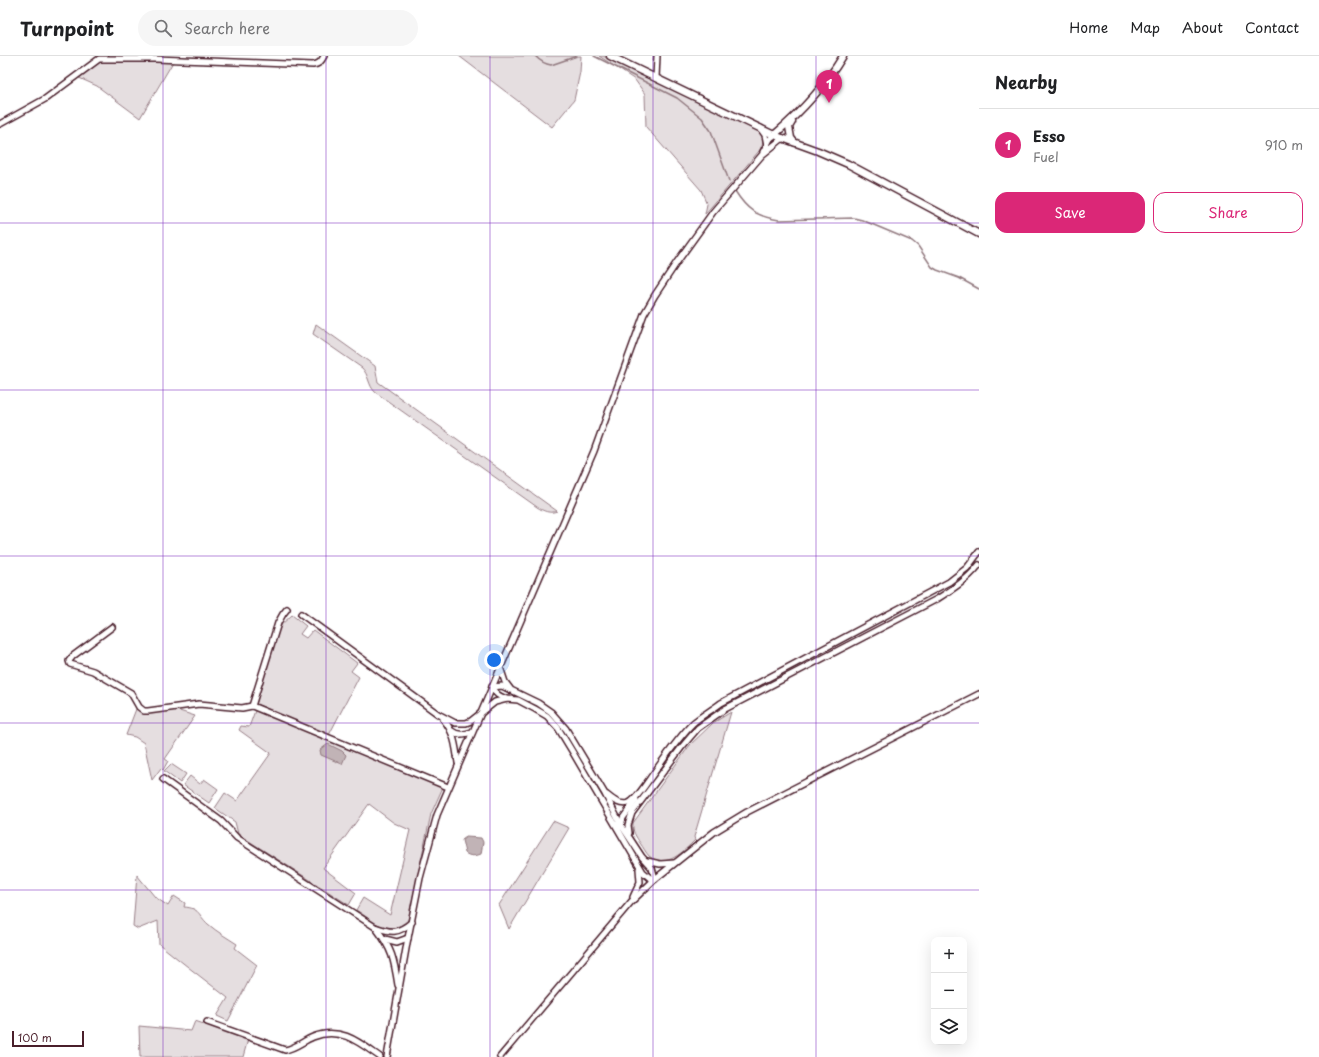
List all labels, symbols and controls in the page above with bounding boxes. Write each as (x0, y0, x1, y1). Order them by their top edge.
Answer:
search box (138, 10, 418, 46)
text: Turnpoint (20, 14, 114, 42)
text: Search here (184, 16, 270, 39)
icon: search (152, 17, 174, 39)
text: Home (1069, 17, 1108, 38)
text: Map (1130, 17, 1160, 38)
text: About (1182, 17, 1223, 38)
text: Contact (1245, 17, 1299, 38)
text: Nearby (995, 69, 1057, 95)
pin: 1 (816, 70, 842, 103)
text: Esso (1033, 124, 1065, 147)
text: 1 (1005, 135, 1011, 154)
text: 910 m (1265, 135, 1303, 154)
text: Fuel (1033, 147, 1059, 166)
button: Save (995, 192, 1145, 233)
button: Share (1153, 192, 1303, 233)
your location (484, 650, 504, 670)
map controls (931, 937, 967, 1045)
button: + (931, 937, 967, 973)
button: − (931, 973, 967, 1009)
button: layers (931, 1009, 967, 1045)
scale bar (12, 1029, 84, 1048)
text: 100 m (18, 1029, 52, 1046)

